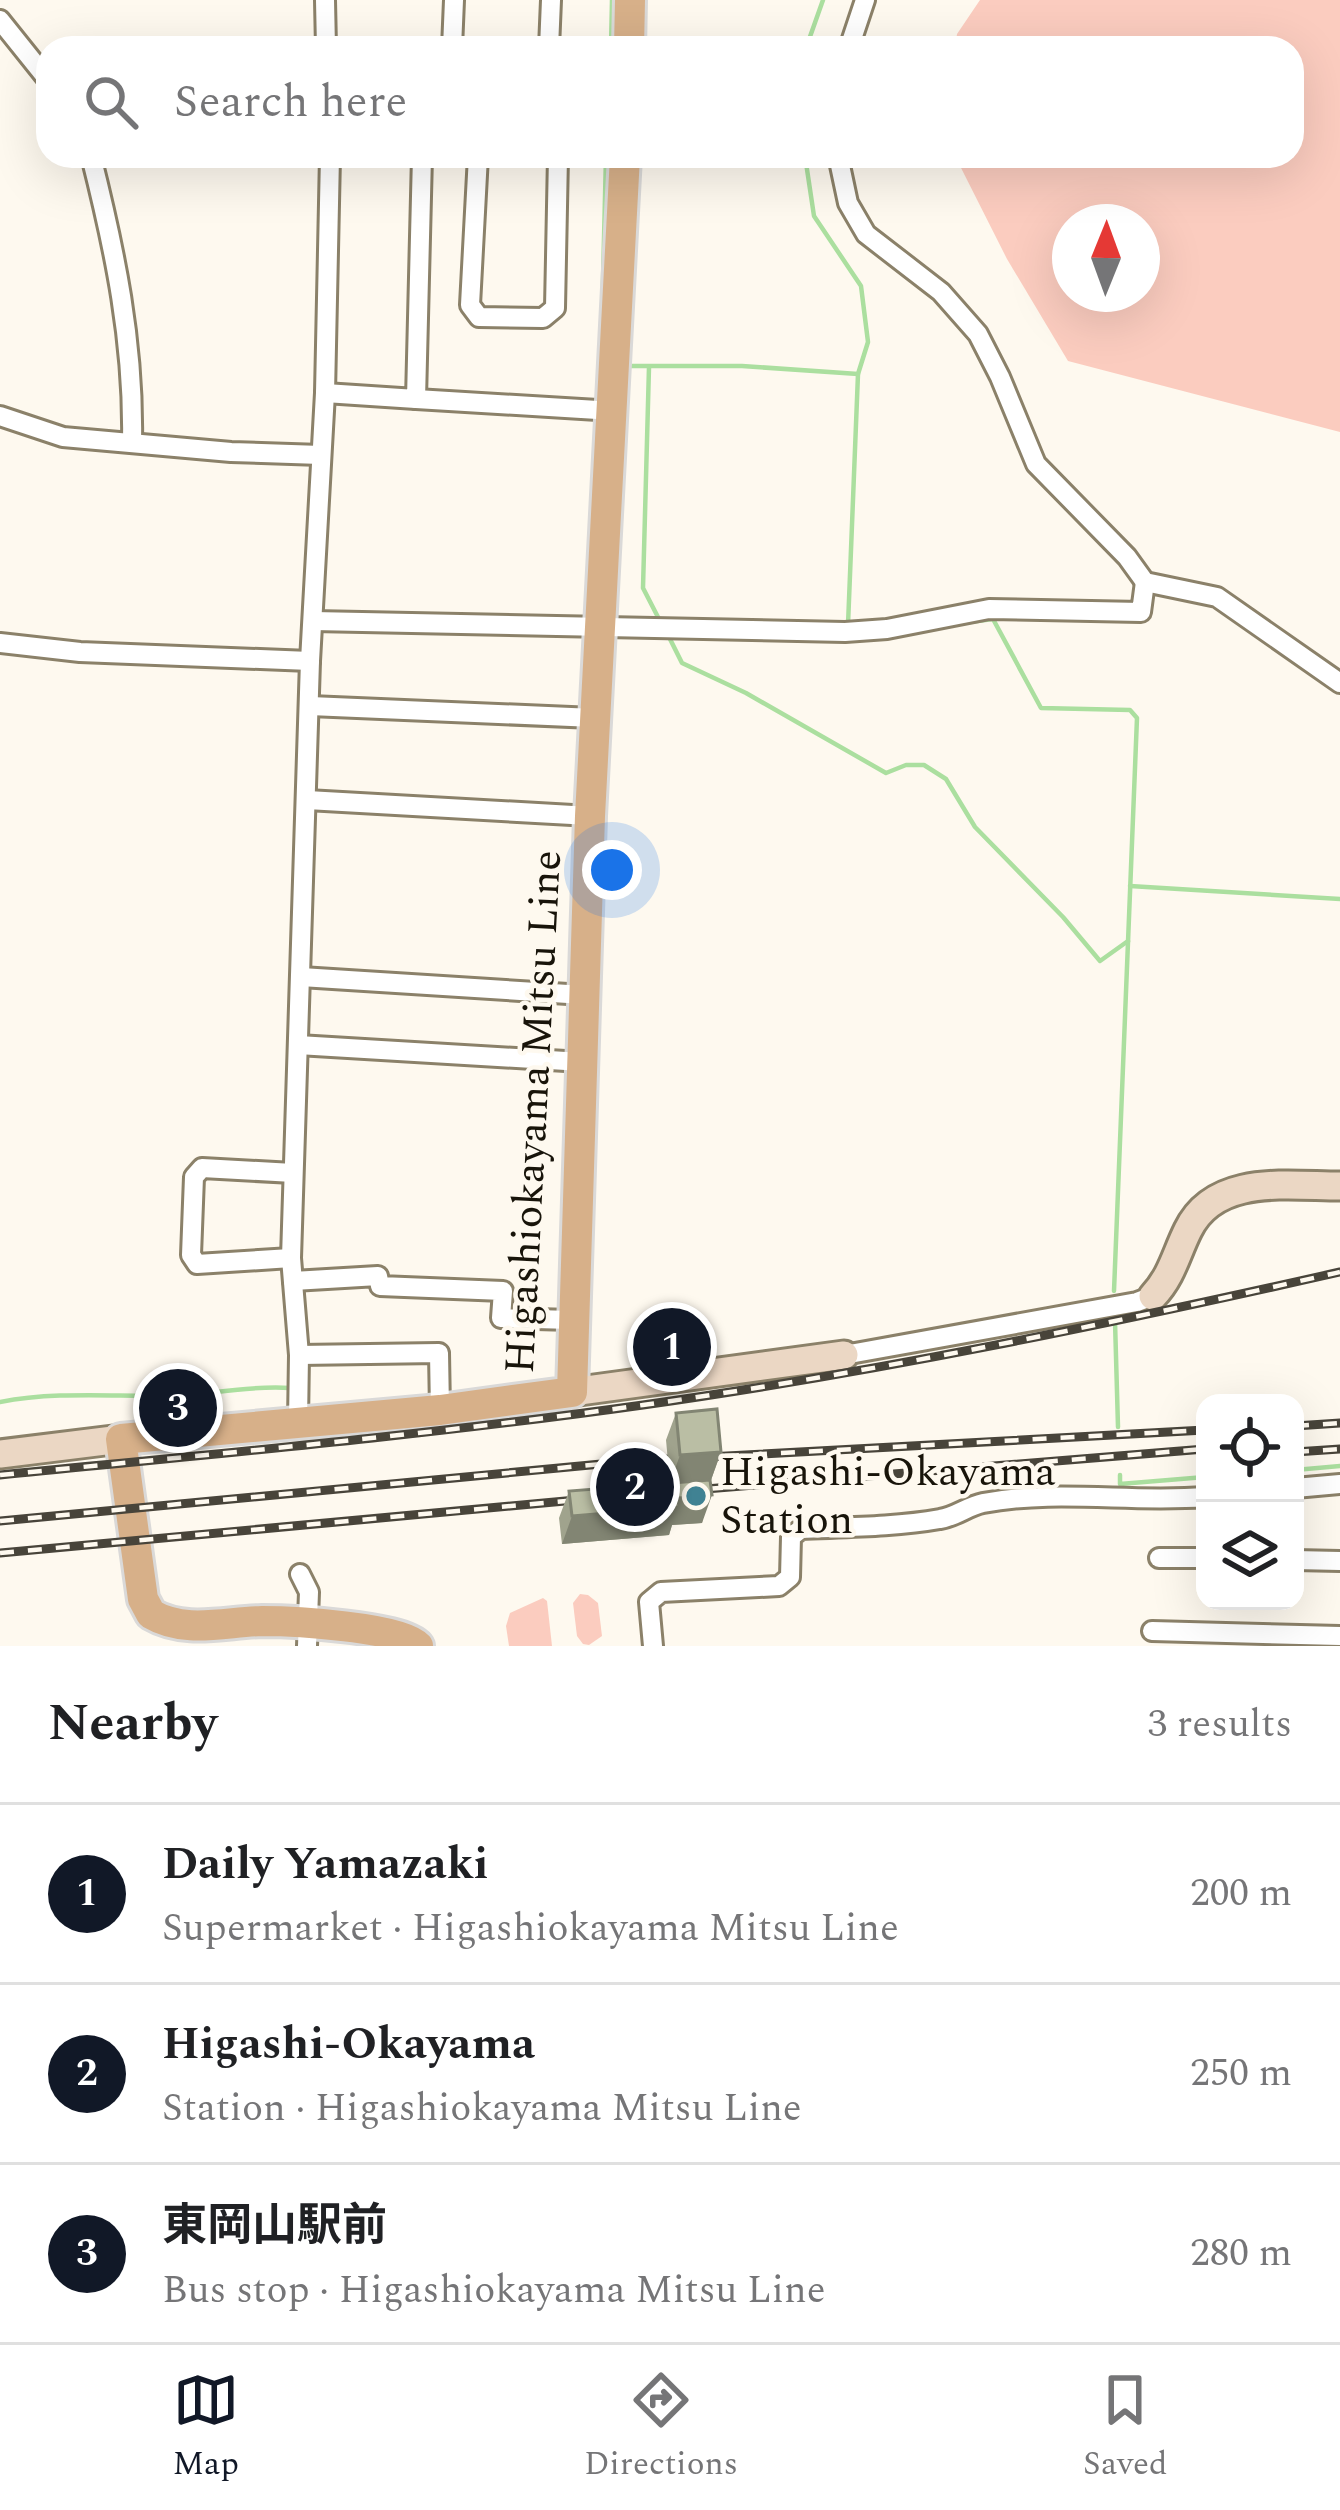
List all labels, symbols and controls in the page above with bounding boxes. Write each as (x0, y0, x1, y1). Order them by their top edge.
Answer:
search box (36, 36, 1304, 168)
text: Search here (174, 68, 407, 137)
icon: search (78, 69, 144, 135)
north arrow (1052, 204, 1160, 312)
your location (582, 840, 642, 900)
street label: Higashiokayama Mitsu Line (489, 849, 579, 1375)
pin: 1 (633, 1302, 711, 1392)
pin: 3 (139, 1363, 217, 1453)
map controls (1196, 1394, 1304, 1610)
button: locate (1196, 1394, 1304, 1502)
place label: Higashi-Okayama Station (720, 1441, 1056, 1552)
pin: 2 (596, 1442, 674, 1532)
marker: Higashi-Okayama Station (683, 1483, 709, 1509)
button: layers (1196, 1502, 1304, 1610)
text: Nearby (48, 1685, 217, 1763)
text: 3 results (1148, 1695, 1292, 1754)
text: Daily Yamazaki (162, 1830, 488, 1899)
text: 1 (76, 1864, 98, 1923)
text: 200 m (1190, 1864, 1292, 1923)
text: Supermarket · Higashiokayama Mitsu Line (162, 1899, 899, 1958)
text: Higashi-Okayama (162, 2010, 535, 2079)
text: 2 (76, 2044, 98, 2103)
text: 250 m (1190, 2044, 1292, 2103)
text: Station · Higashiokayama Mitsu Line (162, 2079, 802, 2138)
text: 東岡山駅前 (162, 2192, 387, 2261)
text: 3 (76, 2224, 98, 2283)
text: 280 m (1190, 2224, 1292, 2283)
text: Bus stop · Higashiokayama Mitsu Line (162, 2261, 826, 2320)
tab: Map (172, 2367, 239, 2489)
tab: Directions (584, 2367, 738, 2489)
tab: Saved (1083, 2367, 1168, 2489)

